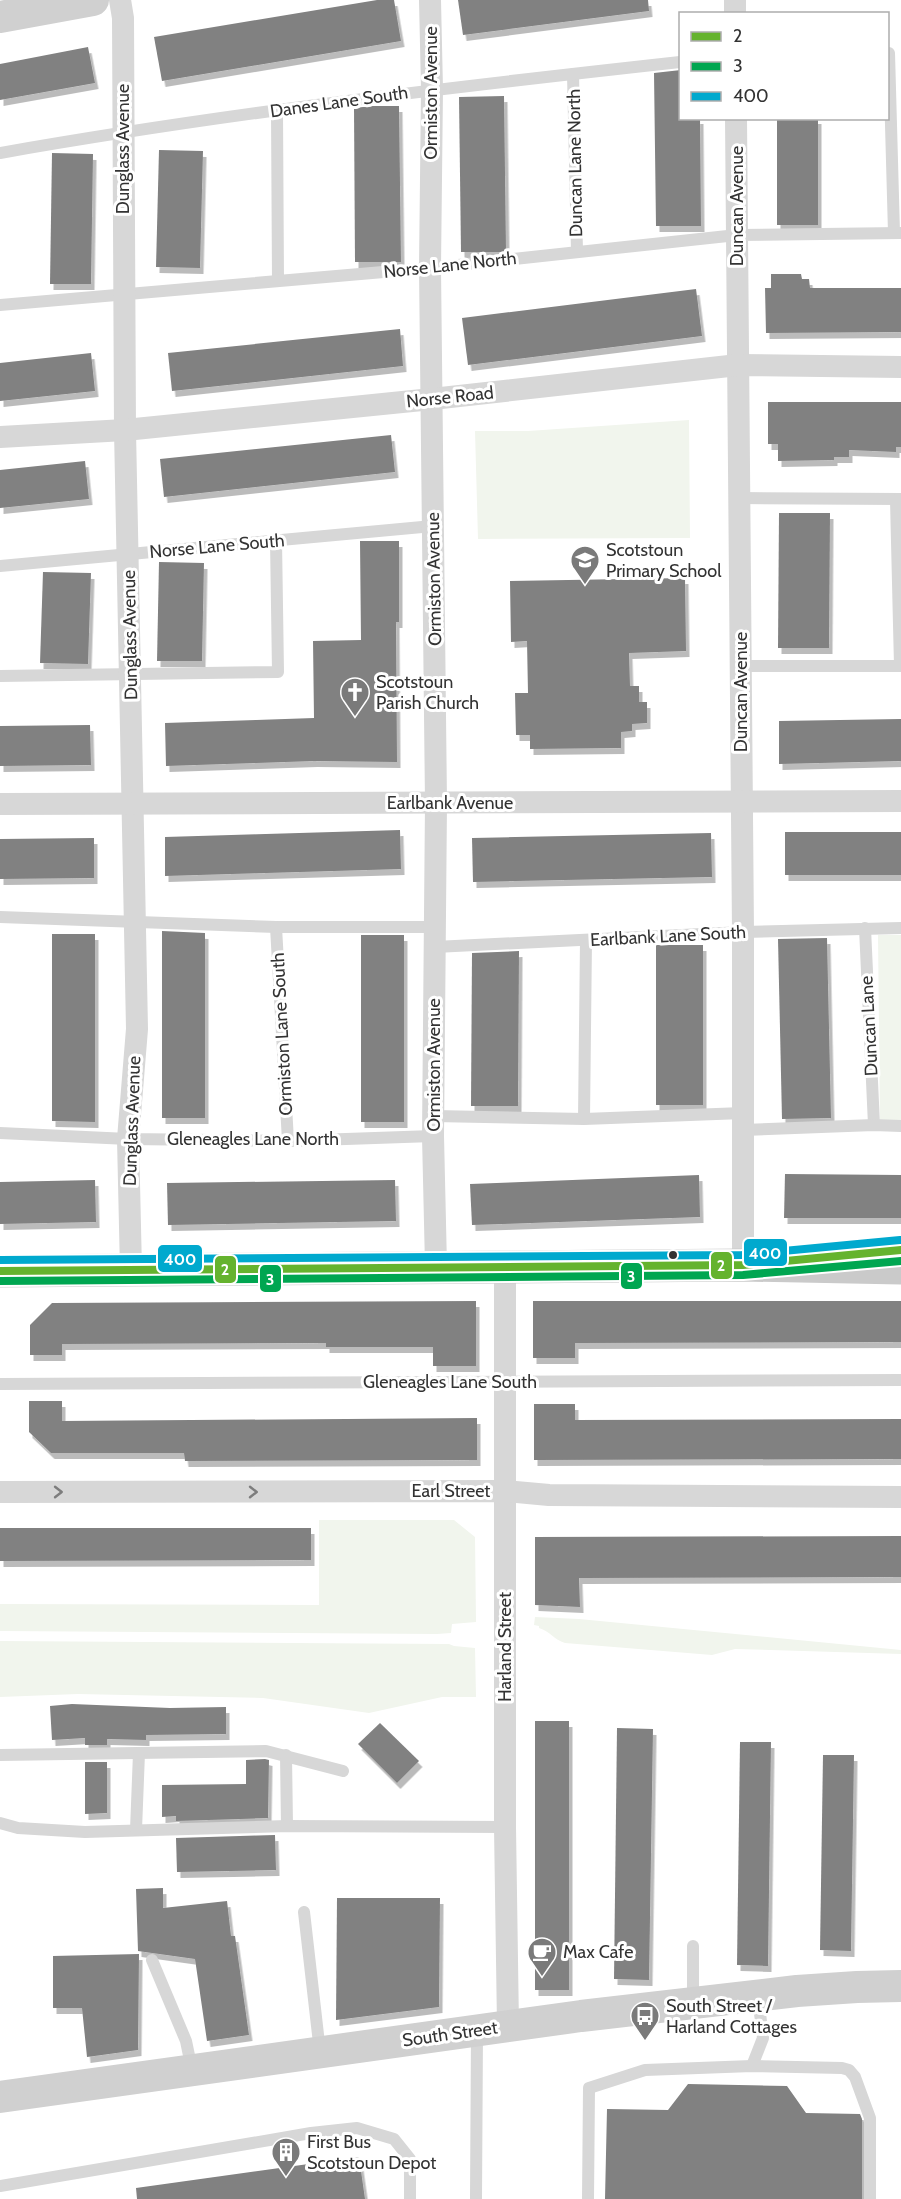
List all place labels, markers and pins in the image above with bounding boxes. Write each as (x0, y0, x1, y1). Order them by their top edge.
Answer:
place label: Scotstoun Primary School (606, 539, 722, 582)
school or university icon: Scotstoun Primary School (569, 544, 601, 586)
place label: Scotstoun Parish Church (376, 671, 479, 714)
church icon: Scotstoun Parish Church (339, 676, 371, 718)
unlabelled marker (667, 1249, 679, 1261)
cafe icon: Max Cafe (526, 1936, 558, 1978)
place label: Max Cafe (563, 1941, 633, 1963)
place label: South Street / Harland Cottages (666, 1995, 797, 2038)
bus stop icon: South Street / Harland Cottages (629, 2000, 661, 2042)
place label: First Bus Scotstoun Depot (307, 2131, 436, 2174)
building icon: First Bus Scotstoun Depot (270, 2136, 302, 2178)

